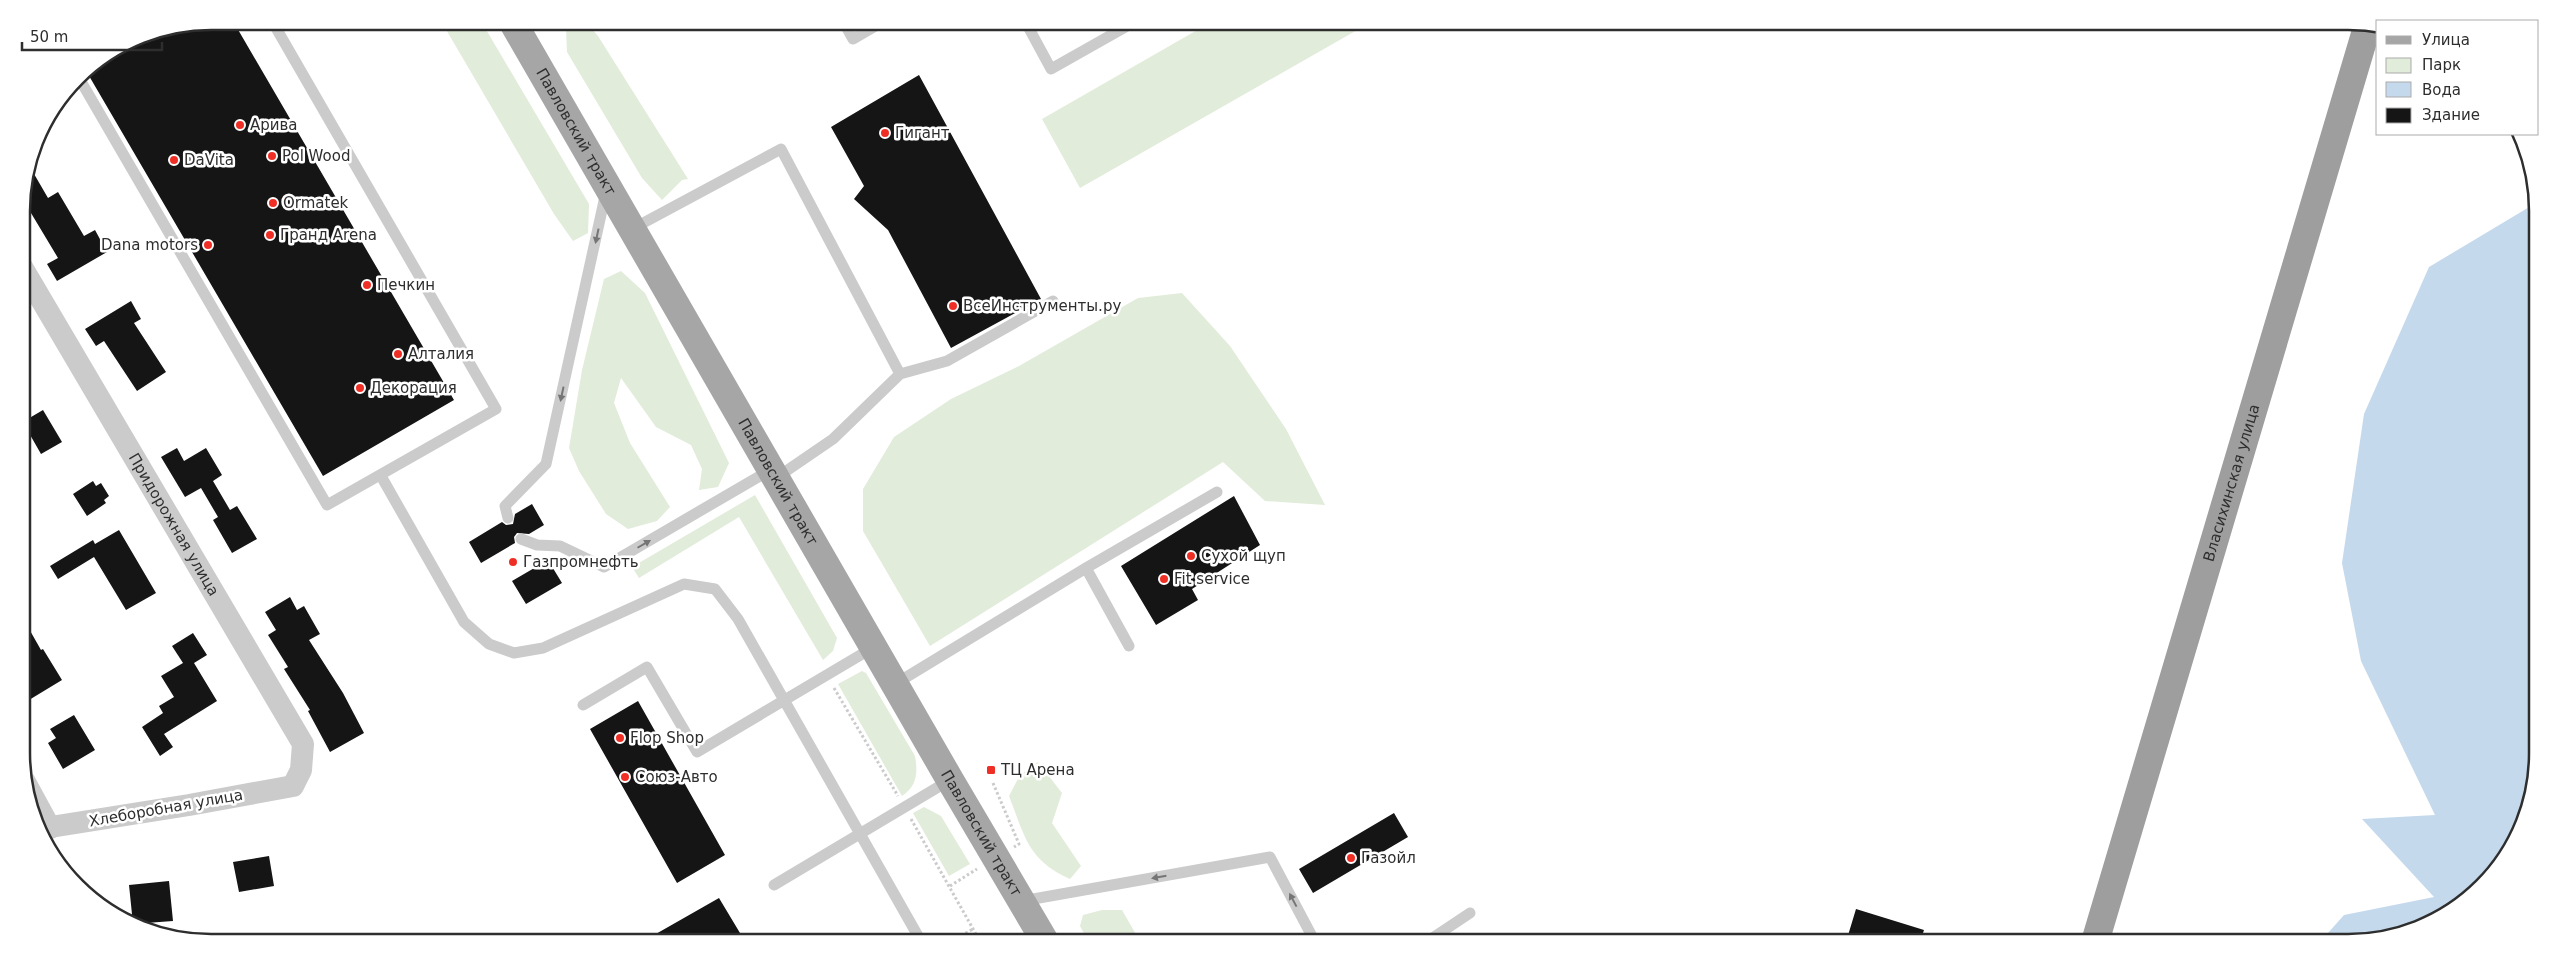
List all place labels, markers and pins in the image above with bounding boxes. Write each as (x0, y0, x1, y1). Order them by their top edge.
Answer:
place label: Арива (250, 116, 298, 134)
marker: Арива (234, 119, 246, 131)
place label: Гигант (895, 124, 950, 142)
marker: Гигант (879, 127, 891, 139)
place label: Pol Wood (282, 147, 350, 165)
marker: Pol Wood (266, 150, 278, 162)
place label: DaVita (184, 151, 234, 169)
marker: DaVita (168, 154, 180, 166)
place label: Ormatek (283, 194, 349, 212)
marker: Ormatek (267, 197, 279, 209)
place label: Гранд Arena (280, 226, 377, 244)
marker: Гранд Arena (264, 229, 276, 241)
place label: Dana motors (101, 236, 198, 254)
marker: Dana motors (202, 239, 214, 251)
place label: Печкин (377, 276, 435, 294)
marker: Печкин (361, 279, 373, 291)
place label: ВсеИнструменты.ру (963, 297, 1121, 315)
marker: ВсеИнструменты.ру (947, 300, 959, 312)
place label: Алталия (408, 345, 474, 363)
marker: Алталия (392, 348, 404, 360)
place label: Декорация (370, 379, 457, 397)
marker: Декорация (354, 382, 366, 394)
place label: Сухой щуп (1201, 547, 1286, 565)
marker: Сухой щуп (1185, 550, 1197, 562)
place label: Газпромнефть (523, 553, 639, 571)
marker: Газпромнефть (507, 556, 519, 568)
place label: Fit service (1174, 570, 1250, 588)
marker: Fit service (1158, 573, 1170, 585)
place label: Flop Shop (630, 729, 704, 747)
marker: Flop Shop (614, 732, 626, 744)
place label: ТЦ Арена (1000, 761, 1075, 779)
marker: ТЦ Арена (985, 764, 997, 776)
place label: Союз-Авто (635, 768, 718, 786)
marker: Союз-Авто (619, 771, 631, 783)
place label: Газойл (1361, 849, 1416, 867)
marker: Газойл (1345, 852, 1357, 864)

